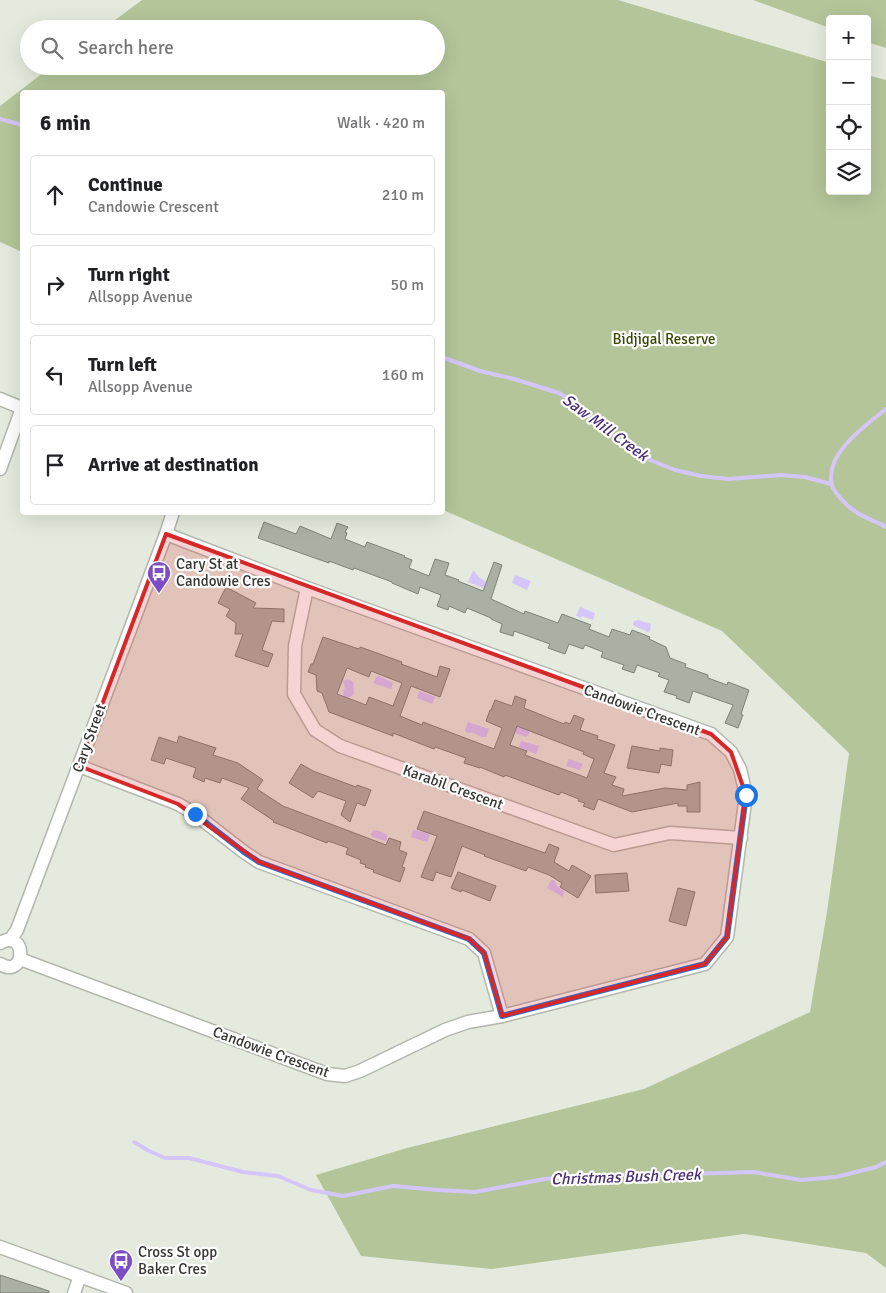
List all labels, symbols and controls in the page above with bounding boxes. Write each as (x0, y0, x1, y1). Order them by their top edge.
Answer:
map controls (826, 15, 871, 195)
button: + (826, 15, 871, 60)
search box (20, 20, 445, 75)
icon: search (38, 34, 66, 62)
text: Search here (78, 36, 174, 60)
button: − (826, 60, 871, 105)
button: locate (826, 105, 871, 150)
text: 6 min (40, 110, 91, 136)
text: Walk · 420 m (337, 113, 425, 133)
button: layers (826, 150, 871, 195)
text: Continue (88, 173, 163, 197)
icon: ahead (41, 181, 69, 209)
text: 210 m (382, 185, 424, 205)
text: Candowie Crescent (88, 197, 219, 217)
text: Turn right (88, 263, 170, 287)
icon: right (41, 271, 69, 299)
text: 50 m (390, 275, 424, 295)
text: Allsopp Avenue (88, 287, 193, 307)
park label: Bidjigal Reserve (613, 330, 715, 348)
text: Turn left (88, 353, 157, 377)
icon: left (41, 361, 69, 389)
text: 160 m (382, 365, 424, 385)
text: Allsopp Avenue (88, 377, 193, 397)
water label: Saw Mill Creek (559, 390, 654, 467)
icon: arrive (41, 451, 69, 479)
text: Arrive at destination (88, 453, 259, 477)
place label: Cary St at Candowie Cres (176, 555, 271, 590)
bus stop icon: Cary St at Candowie Cres (146, 560, 172, 594)
street label: Candowie Crescent (581, 681, 703, 739)
street label: Cary Street (68, 701, 110, 775)
street label: Karabil Crescent (400, 760, 506, 814)
route start (735, 784, 758, 807)
route end (184, 803, 207, 826)
street label: Candowie Crescent (210, 1023, 332, 1081)
water label: Christmas Bush Creek (551, 1164, 703, 1190)
place label: Cross St opp Baker Cres (138, 1243, 217, 1278)
bus stop icon: Cross St opp Baker Cres (108, 1248, 134, 1282)

